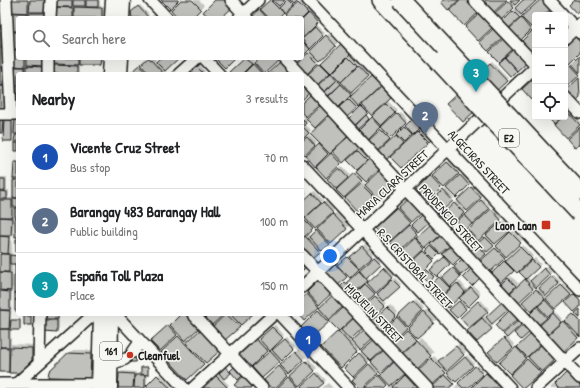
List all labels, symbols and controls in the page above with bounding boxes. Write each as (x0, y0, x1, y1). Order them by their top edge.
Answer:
map controls (532, 12, 568, 120)
button: + (532, 12, 568, 48)
search box (16, 16, 304, 60)
icon: search (30, 27, 52, 49)
text: Search here (62, 28, 126, 49)
button: − (532, 48, 568, 84)
pin: 3 (463, 59, 489, 92)
button: locate (532, 84, 568, 120)
text: Nearby (32, 87, 75, 110)
text: 3 results (246, 89, 288, 107)
pin: 2 (412, 102, 438, 135)
street label: ALGECIRAS STREET (444, 126, 514, 198)
road number: E2 (499, 129, 519, 147)
text: Vicente Cruz Street (70, 137, 180, 158)
street label: MARIA CLARA STREET (352, 146, 432, 222)
text: 1 (43, 148, 47, 166)
text: 70 m (264, 148, 288, 166)
text: Bus stop (70, 158, 110, 176)
street label: PRUDENCIO STREET (416, 180, 487, 256)
text: Barangay 483 Barangay Hall (70, 201, 220, 222)
text: 2 (42, 212, 48, 230)
text: 100 m (260, 212, 288, 230)
place label: Laon Laan (496, 217, 538, 234)
marker: Laon Laan (540, 219, 552, 231)
text: Public building (70, 222, 138, 240)
street label: R.S. CRISTOBAL STREET (374, 224, 457, 312)
your location (320, 246, 340, 266)
text: España Toll Plaza (70, 265, 163, 286)
text: 3 (42, 276, 48, 294)
text: 150 m (260, 276, 288, 294)
street label: MIGUELIN STREET (341, 279, 407, 347)
text: Place (70, 286, 95, 304)
pin: 1 (295, 326, 321, 359)
road number: 161 (100, 342, 122, 360)
place label: Cleanfuel (138, 347, 181, 364)
marker: Cleanfuel (125, 350, 135, 360)

